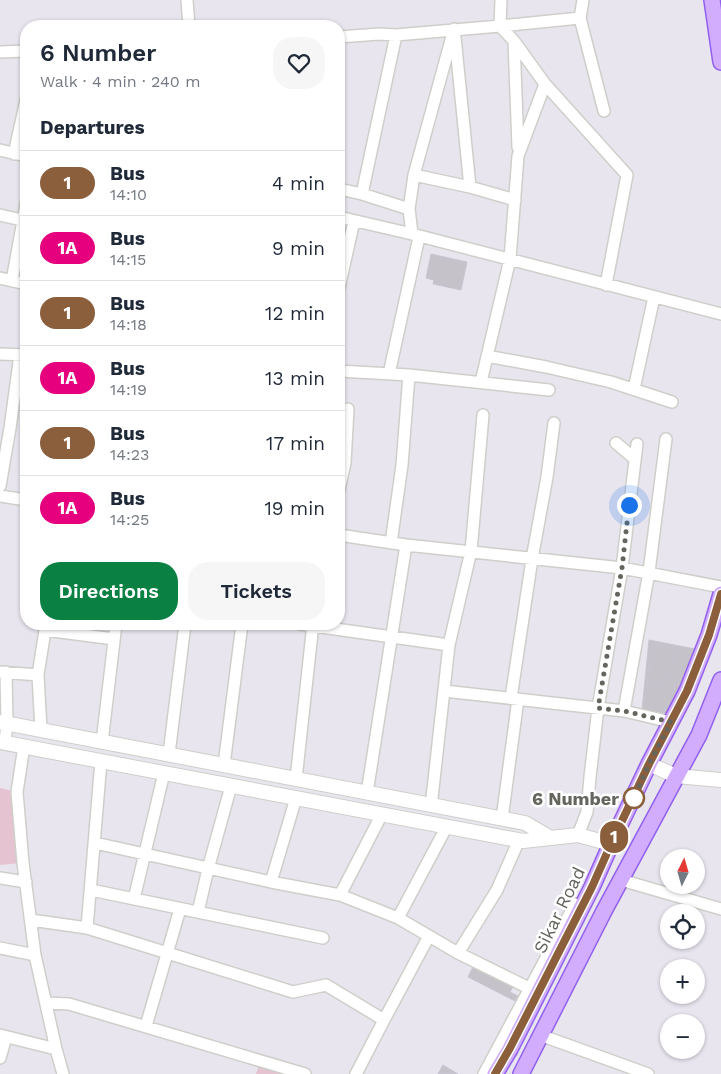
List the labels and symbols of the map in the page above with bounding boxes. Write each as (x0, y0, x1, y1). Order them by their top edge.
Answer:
your location (617, 493, 642, 518)
marker: 6 Number (623, 787, 645, 809)
place label: 6 Number (532, 788, 619, 809)
line badge: 1 (598, 821, 630, 853)
north arrow (660, 849, 705, 894)
street label: Sikar Road (529, 863, 589, 957)

